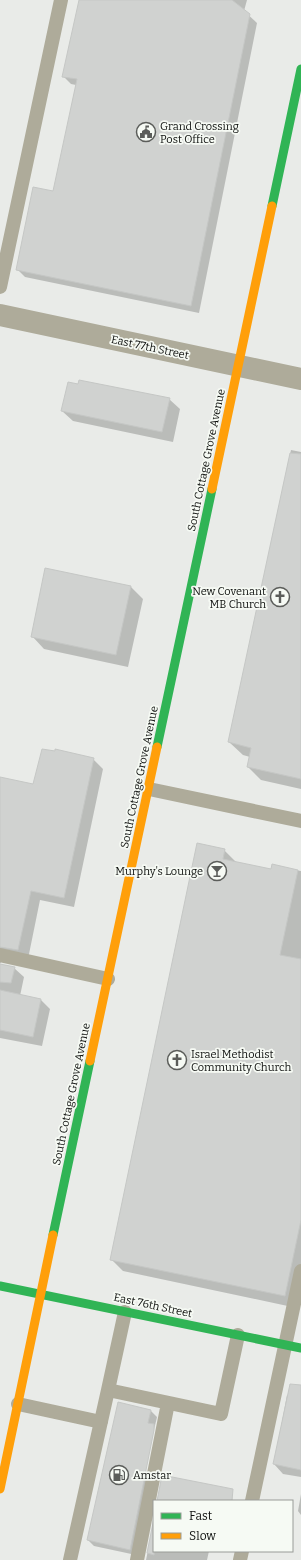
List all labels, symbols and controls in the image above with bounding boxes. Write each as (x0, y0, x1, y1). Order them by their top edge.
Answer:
place label: Grand Crossing Post Office (160, 120, 239, 146)
public building icon: Grand Crossing Post Office (135, 121, 157, 143)
street label: East 77th Street (110, 333, 190, 362)
street label: South Cottage Grove Avenue (185, 388, 228, 532)
place label: New Covenant MB Church (192, 585, 266, 611)
church icon: New Covenant MB Church (269, 586, 291, 608)
street label: South Cottage Grove Avenue (118, 705, 161, 849)
bar icon: Murphy's Lounge (206, 860, 228, 882)
place label: Murphy's Lounge (115, 865, 203, 878)
street label: South Cottage Grove Avenue (50, 1022, 93, 1166)
place label: Israel Methodist Community Church (191, 1048, 292, 1074)
church icon: Israel Methodist Community Church (166, 1049, 188, 1071)
street label: East 76th Street (112, 1291, 193, 1320)
fuel station icon: Amstar (108, 1464, 130, 1486)
place label: Amstar (133, 1469, 171, 1482)
legend (153, 1500, 293, 1552)
text: Fast (189, 1509, 213, 1523)
text: Slow (189, 1529, 216, 1543)

